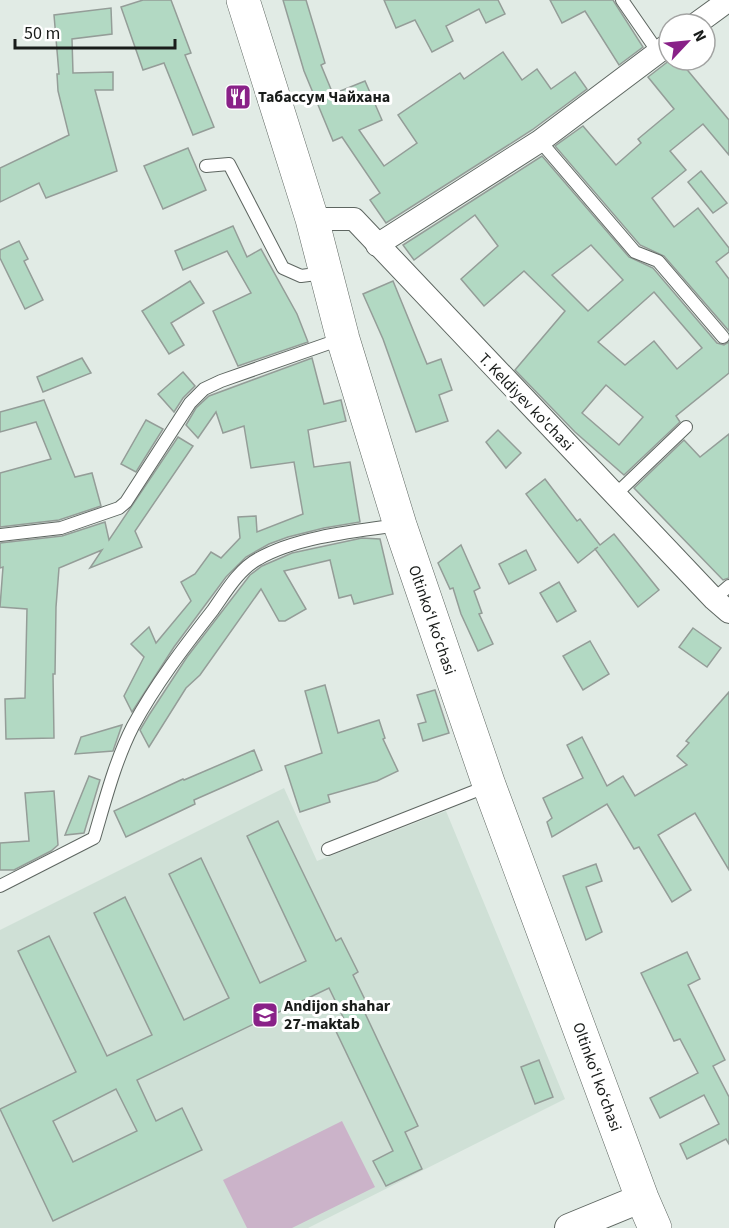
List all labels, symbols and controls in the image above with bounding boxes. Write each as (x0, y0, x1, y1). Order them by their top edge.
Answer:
scale bar (15, 12, 176, 50)
north arrow (657, 12, 717, 72)
text: 50 m (24, 21, 60, 46)
text: N (687, 26, 712, 45)
restaurant icon: Табассум Чайхана (223, 82, 253, 112)
place label: Табассум Чайхана (258, 86, 390, 108)
street label: T. Keldiyev ko'chasi (474, 348, 578, 456)
street label: Oltinkoʻl koʻchasi (403, 562, 461, 678)
place label: Andijon shahar 27-maktab (283, 995, 391, 1035)
school or university icon: Andijon shahar 27-maktab (250, 1000, 280, 1030)
street label: Oltinkoʻl koʻchasi (567, 1019, 627, 1135)

